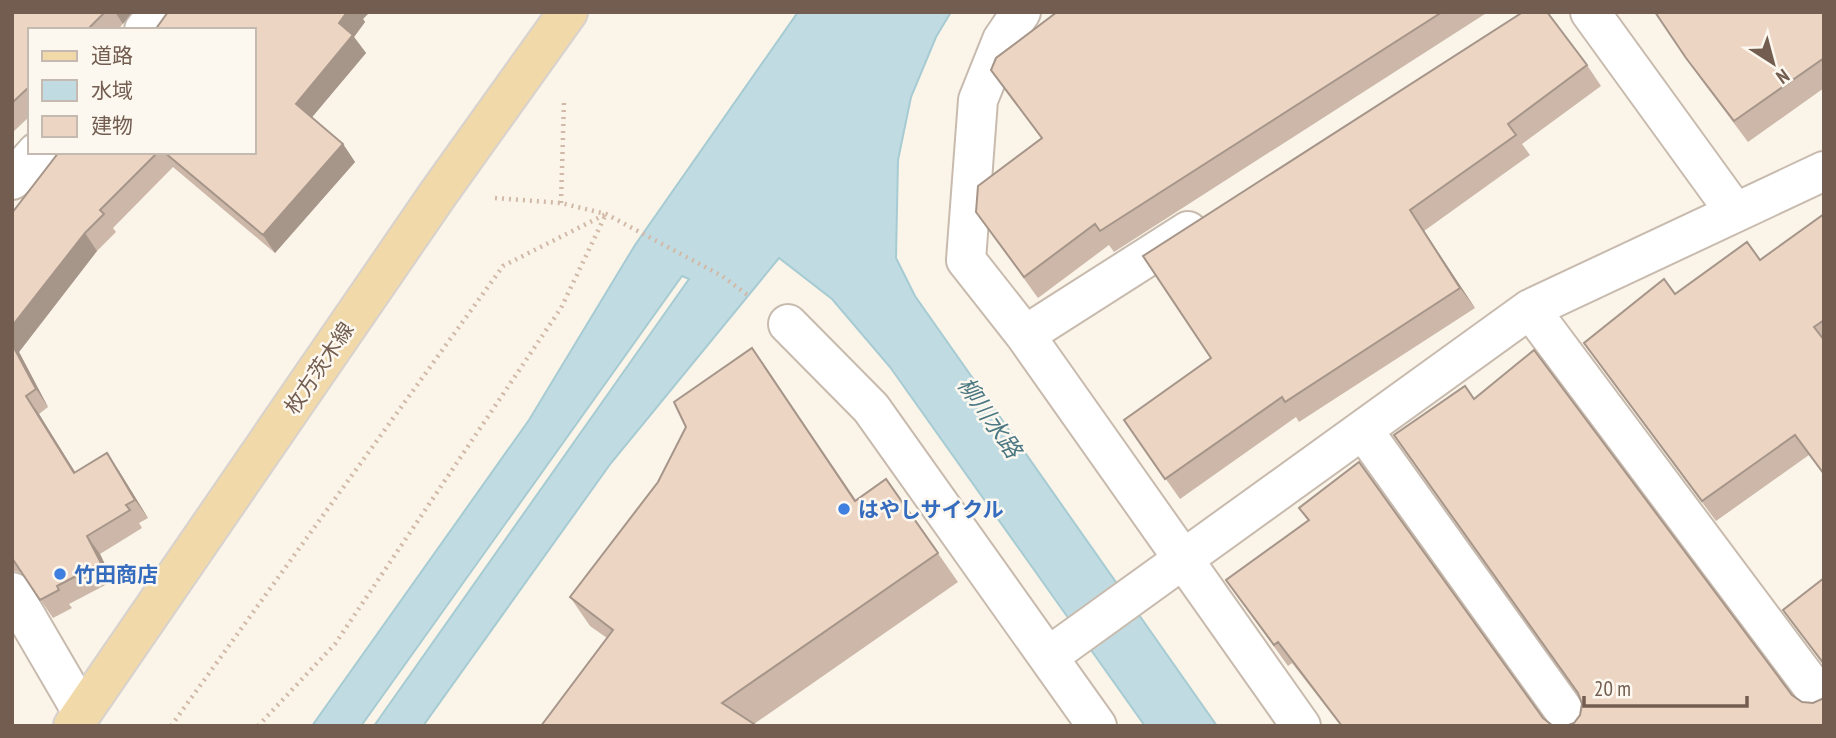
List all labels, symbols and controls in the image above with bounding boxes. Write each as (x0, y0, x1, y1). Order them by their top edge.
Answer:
legend (28, 28, 256, 154)
north arrow (1738, 28, 1808, 98)
text: 道路 (91, 42, 133, 69)
text: N (1772, 64, 1794, 89)
text: 水域 (91, 77, 133, 104)
text: 建物 (91, 112, 133, 139)
street label: 枚方茨木線 (278, 317, 360, 419)
water label: 柳川水路 (952, 371, 1029, 465)
place label: はやしサイクル (858, 496, 1004, 523)
marker: はやしサイクル (836, 501, 852, 517)
place label: 竹田商店 (74, 561, 158, 588)
marker: 竹田商店 (52, 566, 68, 582)
scale bar (1584, 664, 1747, 708)
text: 20 m (1594, 675, 1631, 702)

